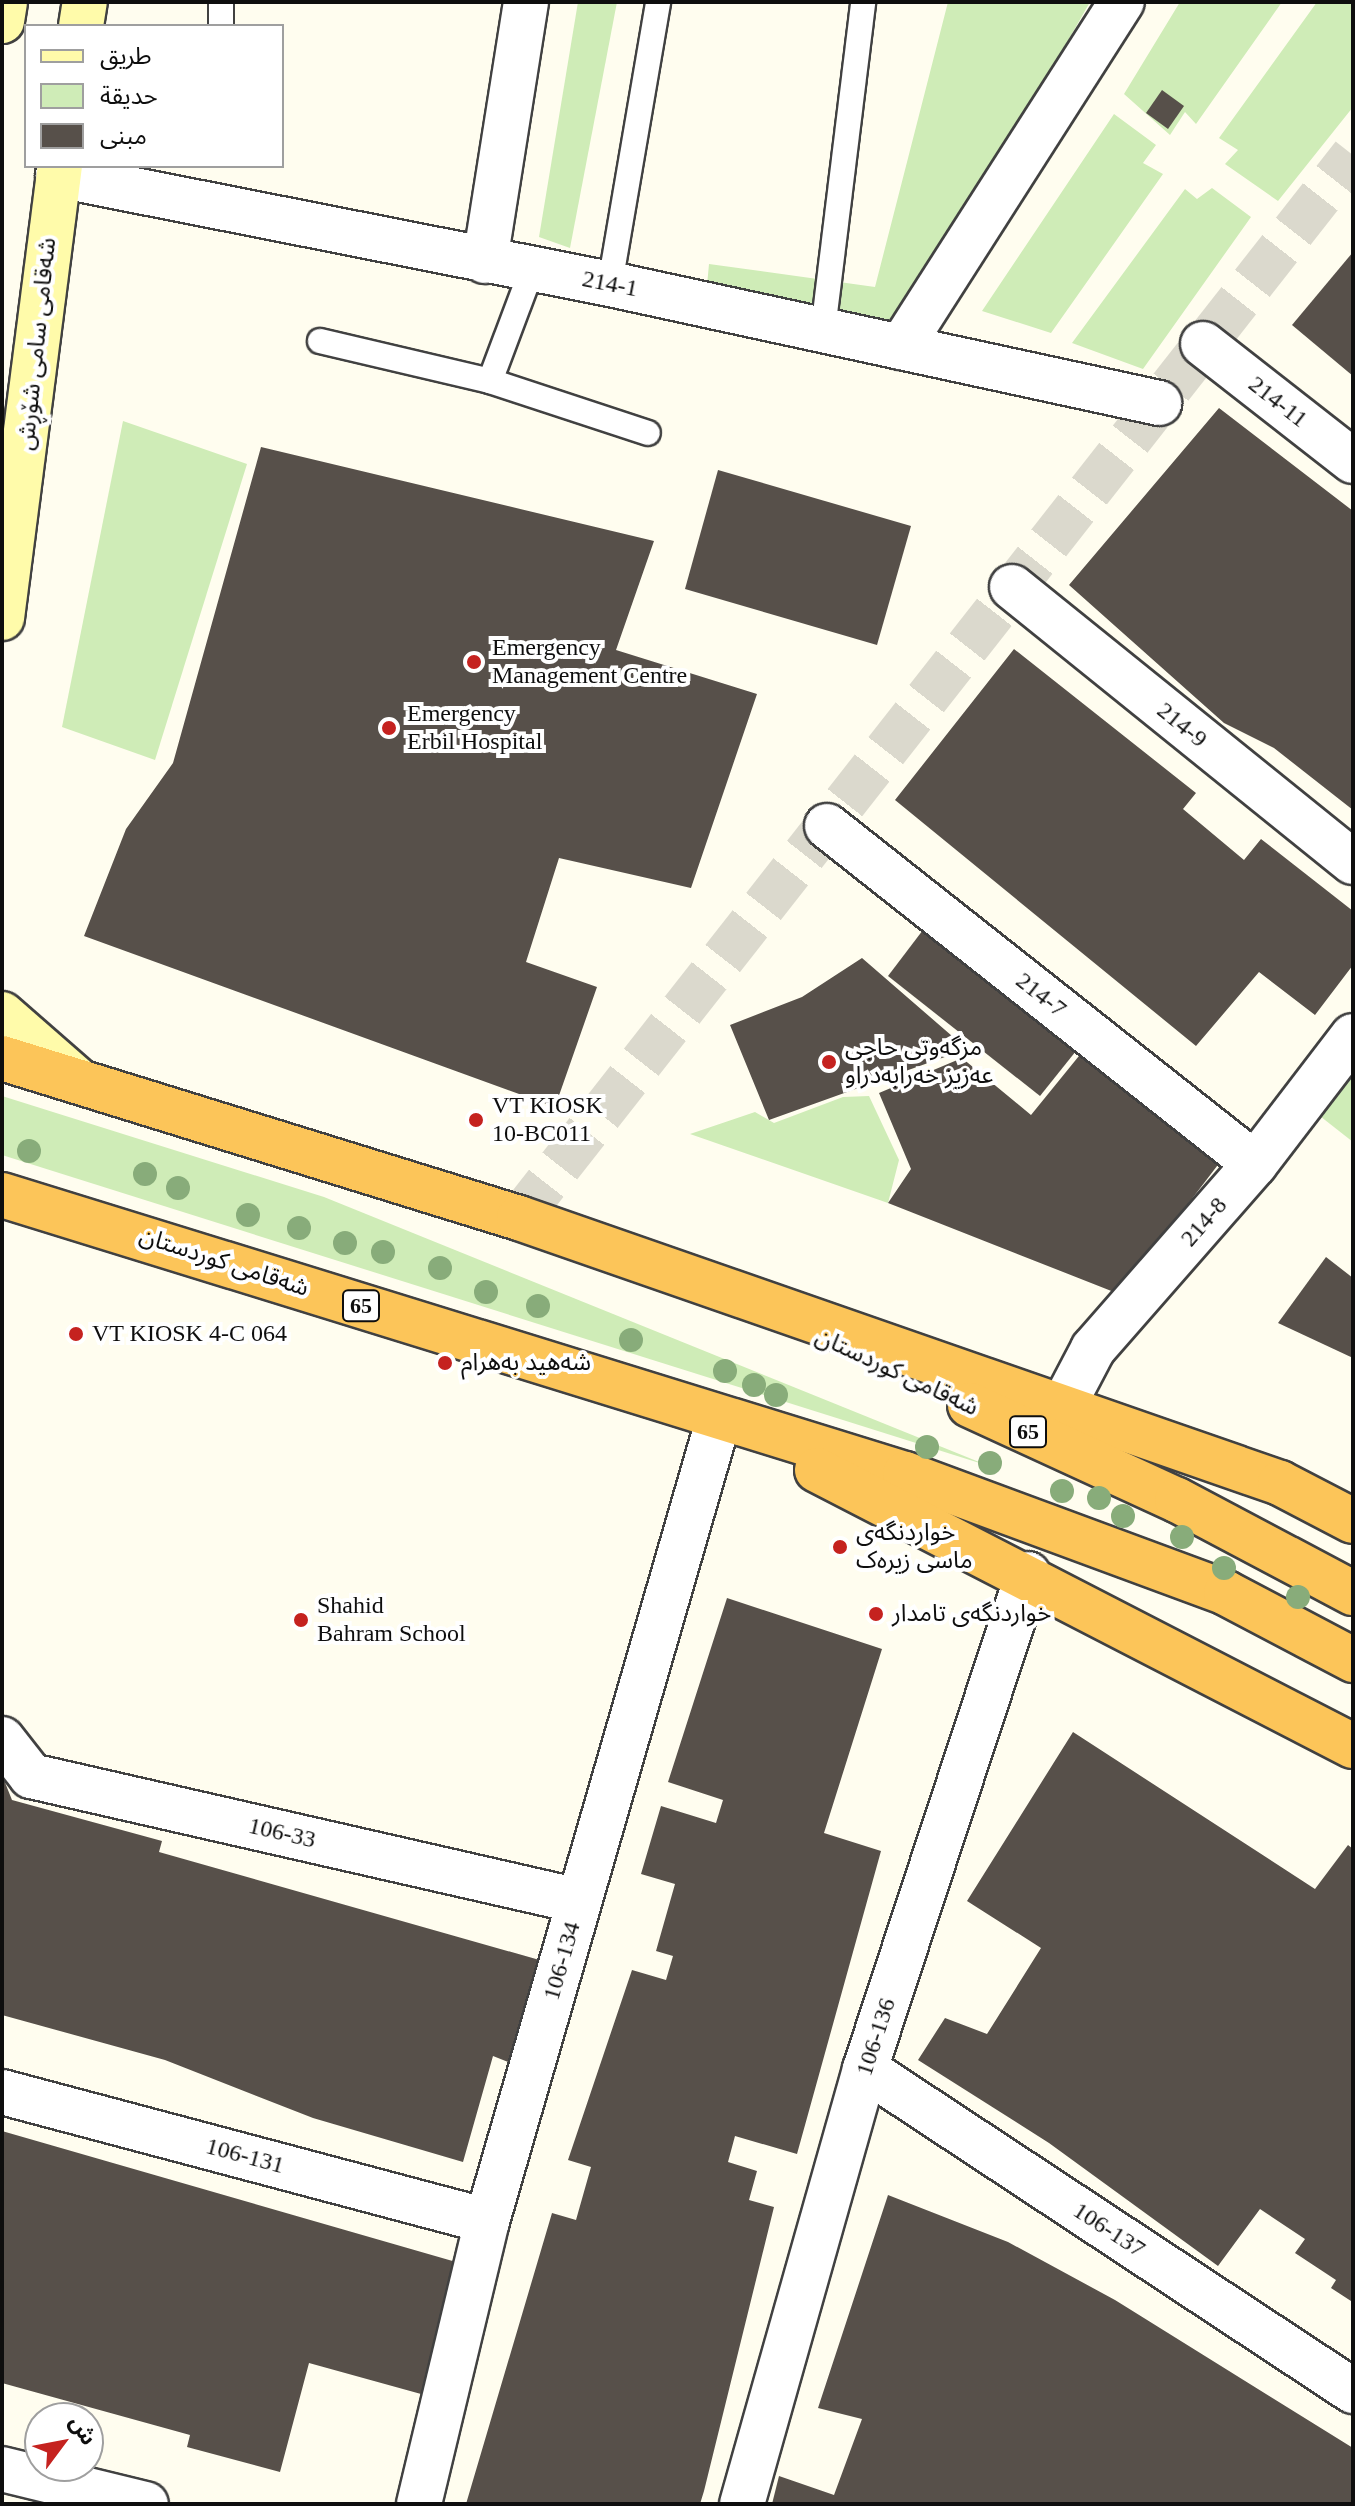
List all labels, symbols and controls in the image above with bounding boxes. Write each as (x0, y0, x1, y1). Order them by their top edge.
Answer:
legend (24, 24, 284, 168)
text: طريق (100, 43, 152, 69)
text: حديقة (100, 83, 158, 109)
text: مبنى (100, 123, 147, 149)
street label: شەقامی سامی شۆڕش (12, 236, 62, 452)
street label: 214-1 (580, 265, 640, 303)
street label: 214-11 (1243, 370, 1313, 434)
place label: Emergency Management Centre (492, 634, 687, 690)
marker: Emergency Management Centre (463, 651, 485, 673)
street label: 214-9 (1151, 696, 1213, 754)
place label: Emergency Erbil Hospital (407, 700, 542, 756)
marker: Emergency Erbil Hospital (378, 717, 400, 739)
street label: 214-7 (1010, 966, 1072, 1024)
place label: مزگەوتی حاجی عەزیز خەرابەدراو (845, 1034, 993, 1090)
marker: مزگەوتی حاجی عەزیز خەرابەدراو (820, 1053, 838, 1071)
place label: VT KIOSK 10-BC011 (492, 1092, 603, 1148)
marker: VT KIOSK 10-BC011 (467, 1111, 485, 1129)
street label: 214-8 (1175, 1191, 1233, 1253)
street label: شەقامی کوردستان (136, 1221, 312, 1303)
road number: 65 (341, 1288, 381, 1324)
place label: VT KIOSK 4-C 064 (92, 1320, 287, 1348)
street label: شەقامی کوردستان (811, 1322, 983, 1422)
marker: VT KIOSK 4-C 064 (67, 1325, 85, 1343)
place label: شەهید بەهرام (461, 1349, 591, 1377)
marker: شەهید بەهرام (436, 1354, 454, 1372)
road number: 65 (1008, 1414, 1048, 1450)
place label: خواردنگەی ماسی زیرەک (856, 1519, 973, 1575)
marker: خواردنگەی ماسی زیرەک (831, 1538, 849, 1556)
place label: Shahid Bahram School (317, 1592, 466, 1648)
place label: خواردنگەی تامدار (892, 1600, 1051, 1628)
marker: خواردنگەی تامدار (867, 1605, 885, 1623)
marker: Shahid Bahram School (292, 1611, 310, 1629)
street label: 106-33 (246, 1811, 318, 1855)
street label: 106-134 (537, 1919, 587, 2003)
street label: 106-136 (850, 1995, 902, 2079)
street label: 106-131 (203, 2132, 287, 2180)
street label: 106-137 (1068, 2196, 1150, 2264)
north arrow (24, 2402, 104, 2482)
text: ش (64, 2411, 102, 2449)

